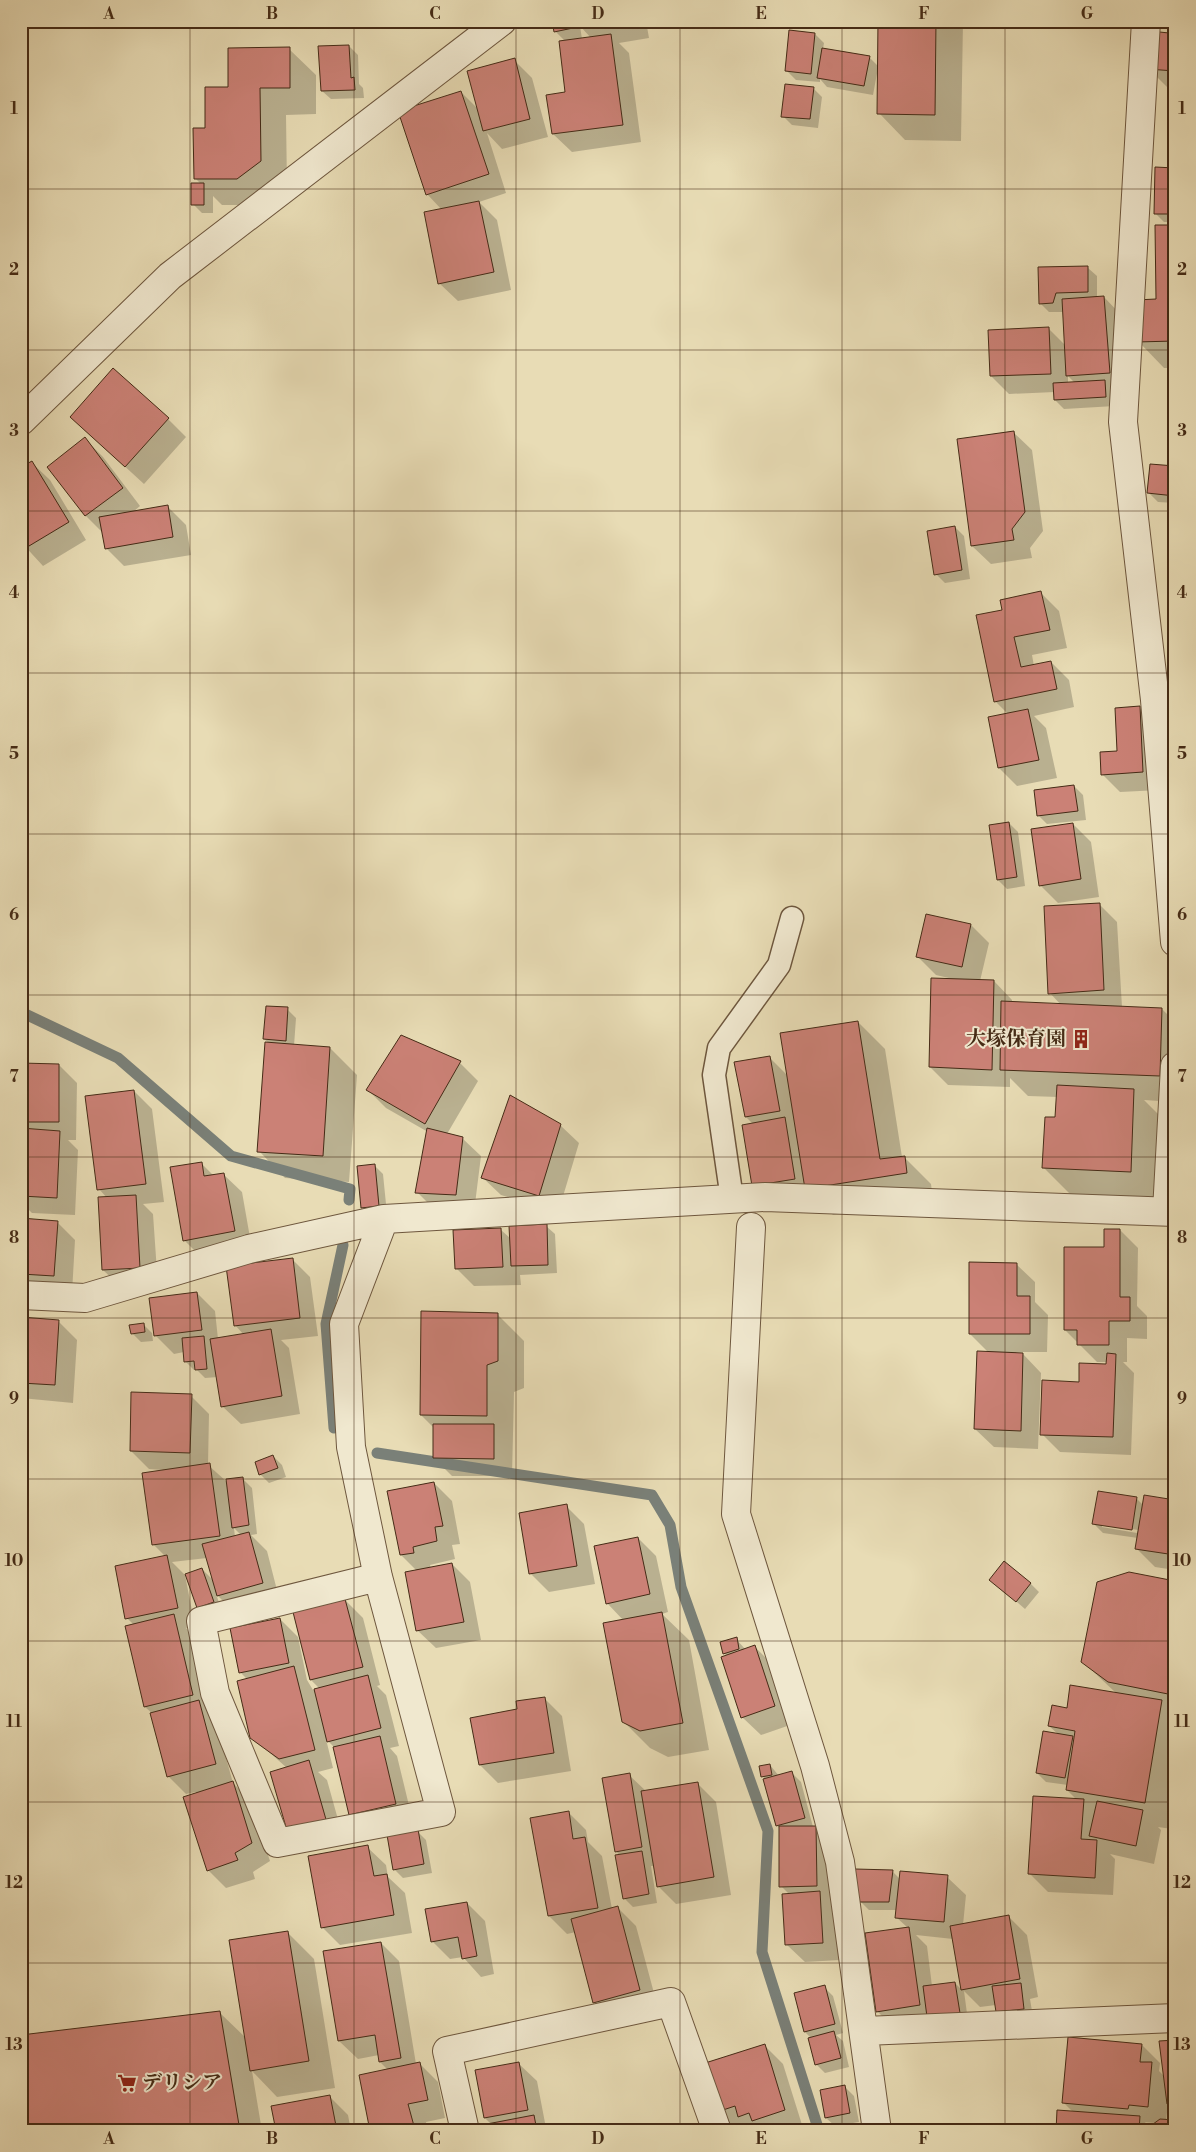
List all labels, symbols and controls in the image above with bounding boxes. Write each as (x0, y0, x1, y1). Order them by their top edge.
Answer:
text: A (102, 4, 115, 24)
text: B (266, 4, 278, 24)
text: C (429, 4, 441, 24)
text: D (592, 4, 605, 24)
text: E (755, 4, 767, 24)
text: F (918, 4, 930, 24)
text: G (1081, 4, 1094, 24)
text: 1 (10, 99, 18, 119)
text: 1 (1178, 99, 1186, 119)
text: 2 (9, 260, 19, 280)
text: 2 (1177, 260, 1187, 280)
text: 3 (9, 421, 19, 441)
text: 3 (1177, 421, 1187, 441)
text: 4 (9, 583, 20, 603)
text: 4 (1177, 583, 1188, 603)
text: 5 (9, 744, 19, 764)
text: 5 (1177, 744, 1187, 764)
text: 6 (9, 905, 19, 925)
text: 6 (1177, 905, 1187, 925)
place label: 大塚保育園 (966, 1027, 1066, 1052)
building icon: 大塚保育園 (1070, 1028, 1092, 1050)
text: 7 (9, 1067, 19, 1087)
text: 7 (1177, 1067, 1187, 1087)
text: 8 (9, 1228, 19, 1248)
text: 8 (1177, 1228, 1187, 1248)
text: 9 (9, 1389, 19, 1409)
text: 9 (1177, 1389, 1187, 1409)
text: 10 (5, 1551, 23, 1571)
text: 10 (1173, 1551, 1191, 1571)
text: 11 (6, 1712, 22, 1732)
text: 11 (1174, 1712, 1190, 1732)
text: 12 (5, 1873, 23, 1893)
text: 12 (1173, 1873, 1191, 1893)
text: 13 (5, 2035, 23, 2055)
text: 13 (1173, 2035, 1191, 2055)
place label: デリシア (142, 2071, 222, 2096)
supermarket icon: デリシア (116, 2072, 138, 2094)
text: A (102, 2129, 115, 2149)
text: B (266, 2129, 278, 2149)
text: C (429, 2129, 441, 2149)
text: D (592, 2129, 605, 2149)
text: E (755, 2129, 767, 2149)
text: F (918, 2129, 930, 2149)
text: G (1081, 2129, 1094, 2149)

